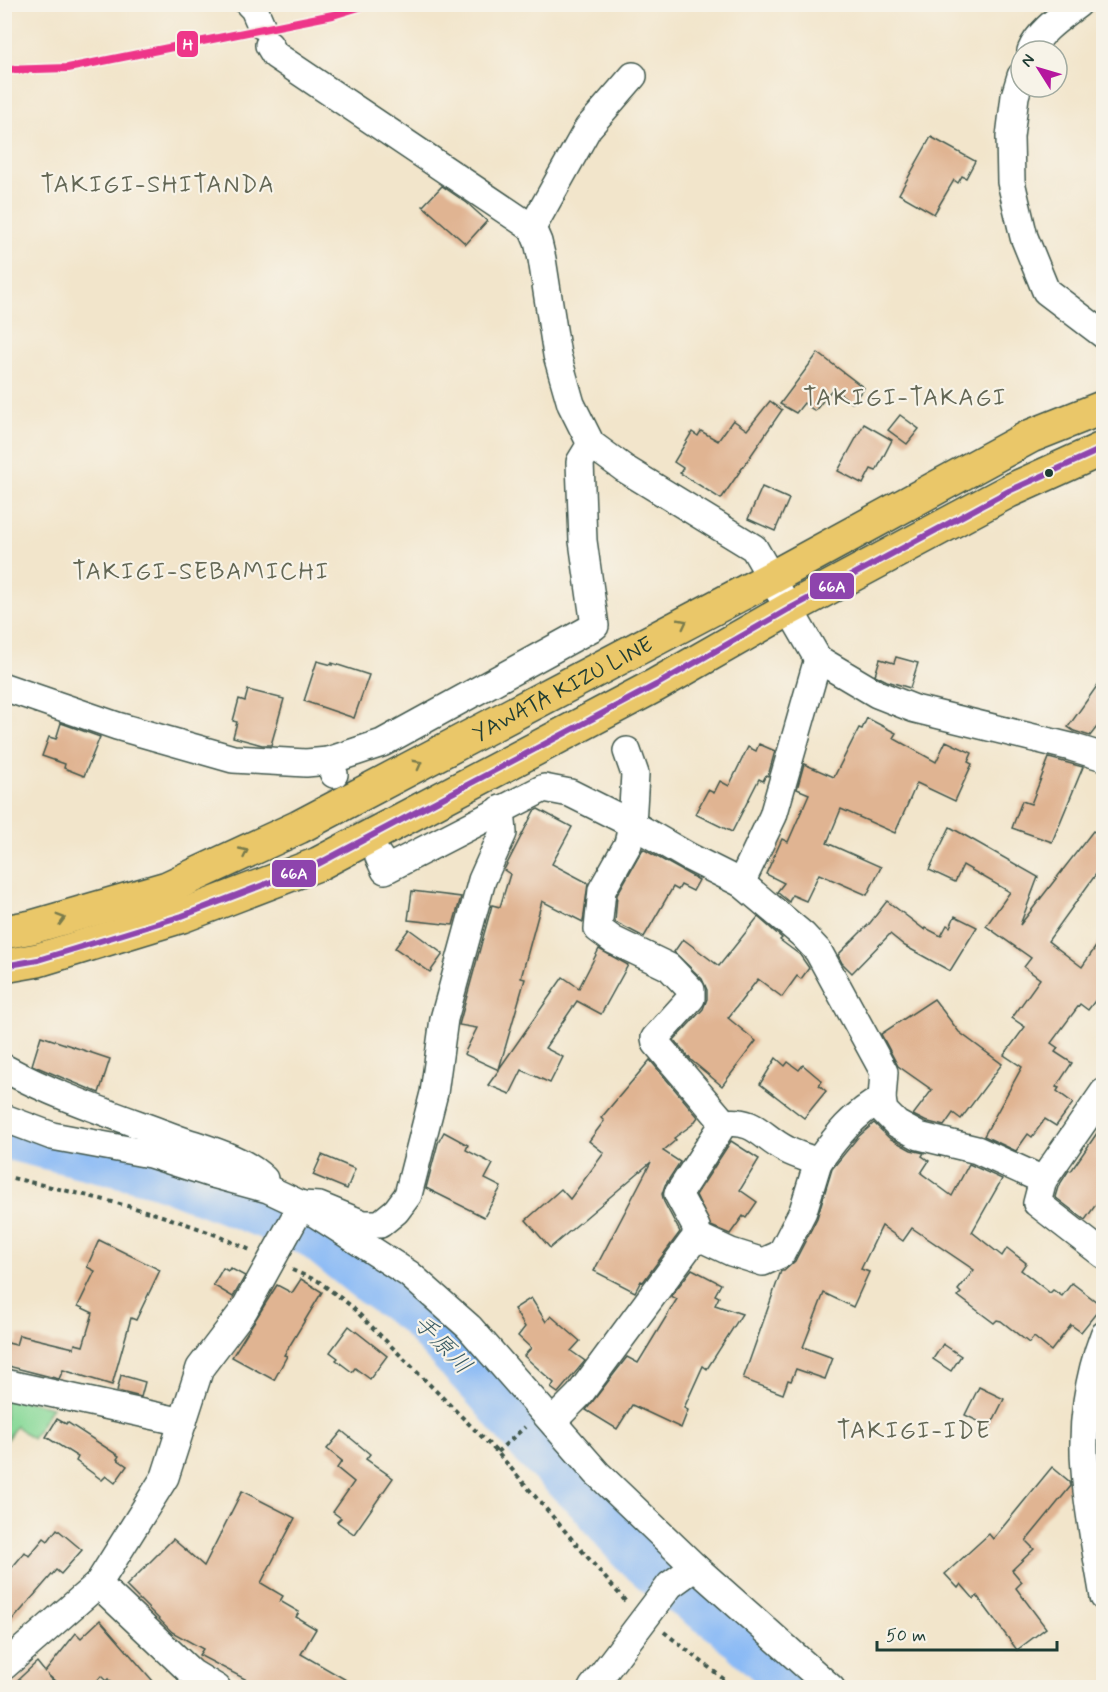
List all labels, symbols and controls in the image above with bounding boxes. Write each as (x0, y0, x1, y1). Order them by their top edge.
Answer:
line badge: H (176, 30, 199, 58)
text: H (183, 35, 194, 56)
north arrow (1009, 39, 1069, 99)
text: N (1017, 50, 1040, 71)
district label: TAKIGI-SHITANDA (40, 170, 276, 201)
district label: TAKIGI-TAKAGI (803, 383, 1007, 414)
unlabelled marker (1043, 467, 1055, 479)
district label: TAKIGI-SEBAMICHI (72, 557, 330, 588)
line badge: 66A (809, 572, 855, 600)
text: 66A (818, 577, 846, 598)
one-way arrow (677, 619, 688, 631)
street label: YAWATA KIZU LINE (468, 631, 658, 749)
one-way arrow (411, 760, 422, 771)
one-way arrow (238, 848, 249, 860)
line badge: 66A (271, 859, 317, 888)
text: 66A (280, 864, 308, 885)
one-way arrow (55, 914, 66, 926)
water label: 手原川 (406, 1308, 478, 1382)
district label: TAKIGI-IDE (837, 1416, 991, 1447)
scale bar (877, 1614, 1057, 1652)
text: 50 m (886, 1624, 926, 1648)

